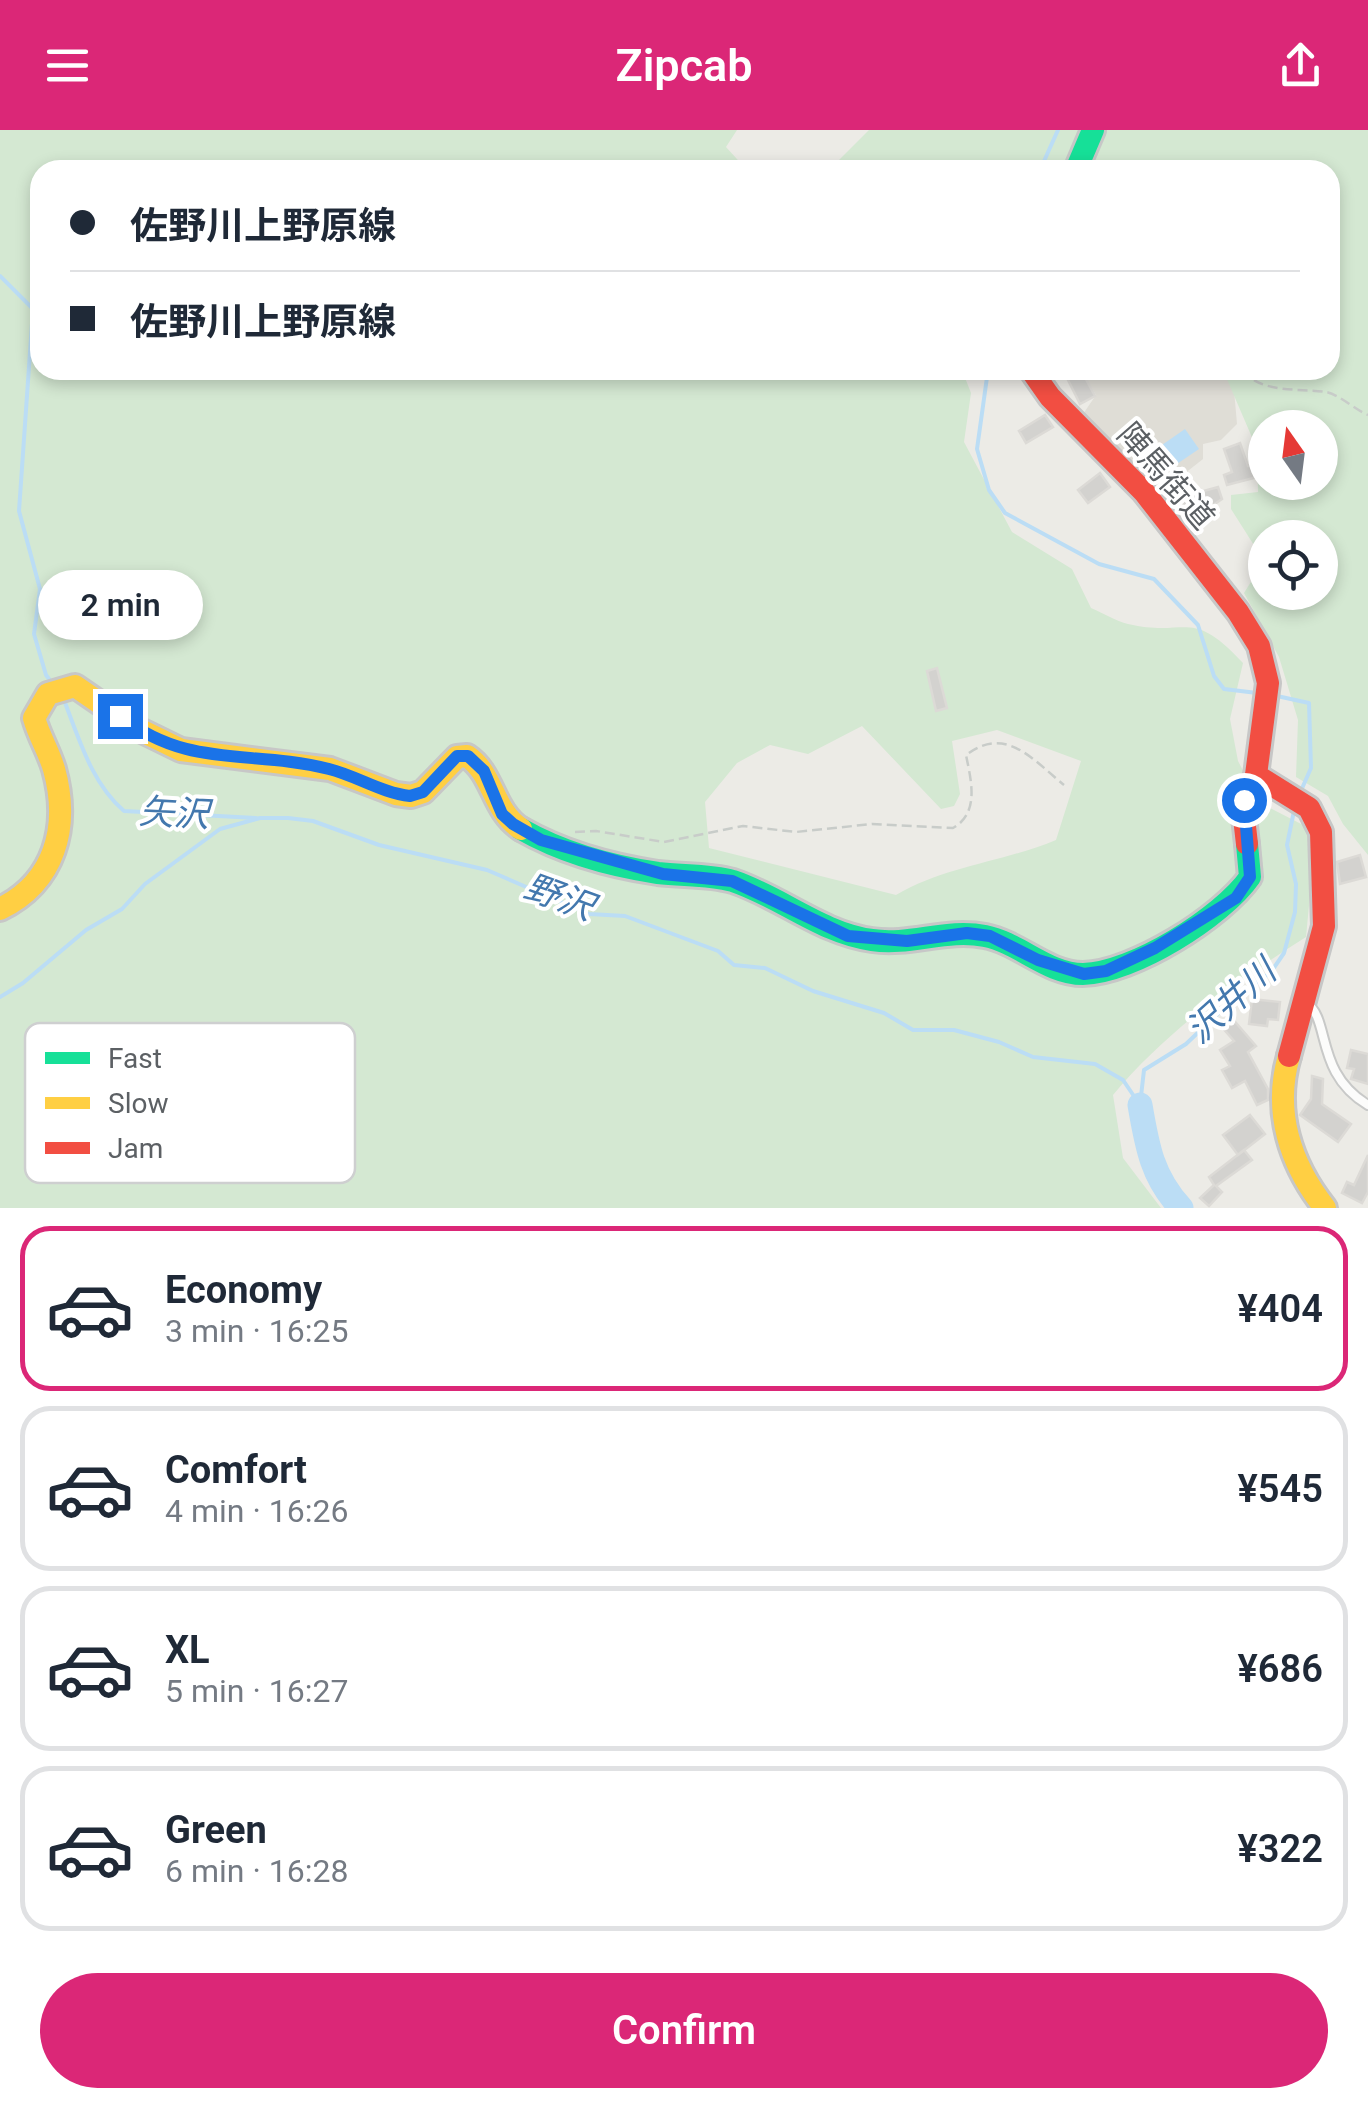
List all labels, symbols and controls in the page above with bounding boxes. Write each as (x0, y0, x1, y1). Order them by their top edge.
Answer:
icon: menu (40, 38, 95, 93)
icon: share (1273, 38, 1328, 93)
text: Zipcab (615, 39, 753, 92)
text: 佐野川上野原線 (130, 204, 396, 248)
text: 佐野川上野原線 (130, 300, 396, 344)
north arrow (1248, 410, 1338, 500)
map controls (1248, 410, 1338, 610)
street label: 陣馬街道 (1110, 415, 1222, 537)
button: locate (1248, 520, 1338, 610)
callout: 2 min (38, 571, 202, 641)
text: 2 min (80, 586, 161, 624)
route end (98, 694, 143, 739)
route start (1222, 778, 1267, 823)
water label: 矢沢 (138, 791, 214, 836)
water label: 野沢 (519, 866, 602, 930)
water label: 沢井川 (1179, 948, 1287, 1052)
legend (25, 1023, 355, 1183)
text: Fast (108, 1042, 162, 1075)
text: Slow (108, 1087, 168, 1120)
text: Jam (108, 1132, 163, 1165)
icon: car (45, 1264, 135, 1354)
text: Economy (165, 1268, 322, 1312)
text: ¥404 (1238, 1287, 1323, 1331)
text: 3 min · 16:25 (165, 1312, 348, 1350)
icon: car (45, 1444, 135, 1534)
text: Comfort (165, 1448, 307, 1492)
text: ¥545 (1238, 1467, 1323, 1511)
text: 4 min · 16:26 (165, 1492, 348, 1530)
icon: car (45, 1624, 135, 1714)
text: XL (165, 1628, 210, 1672)
text: ¥686 (1238, 1647, 1323, 1691)
text: 5 min · 16:27 (165, 1672, 348, 1710)
icon: car (45, 1804, 135, 1894)
text: Green (165, 1808, 267, 1852)
text: ¥322 (1238, 1827, 1323, 1871)
text: 6 min · 16:28 (165, 1852, 348, 1890)
button: Confirm (40, 1973, 1328, 2088)

